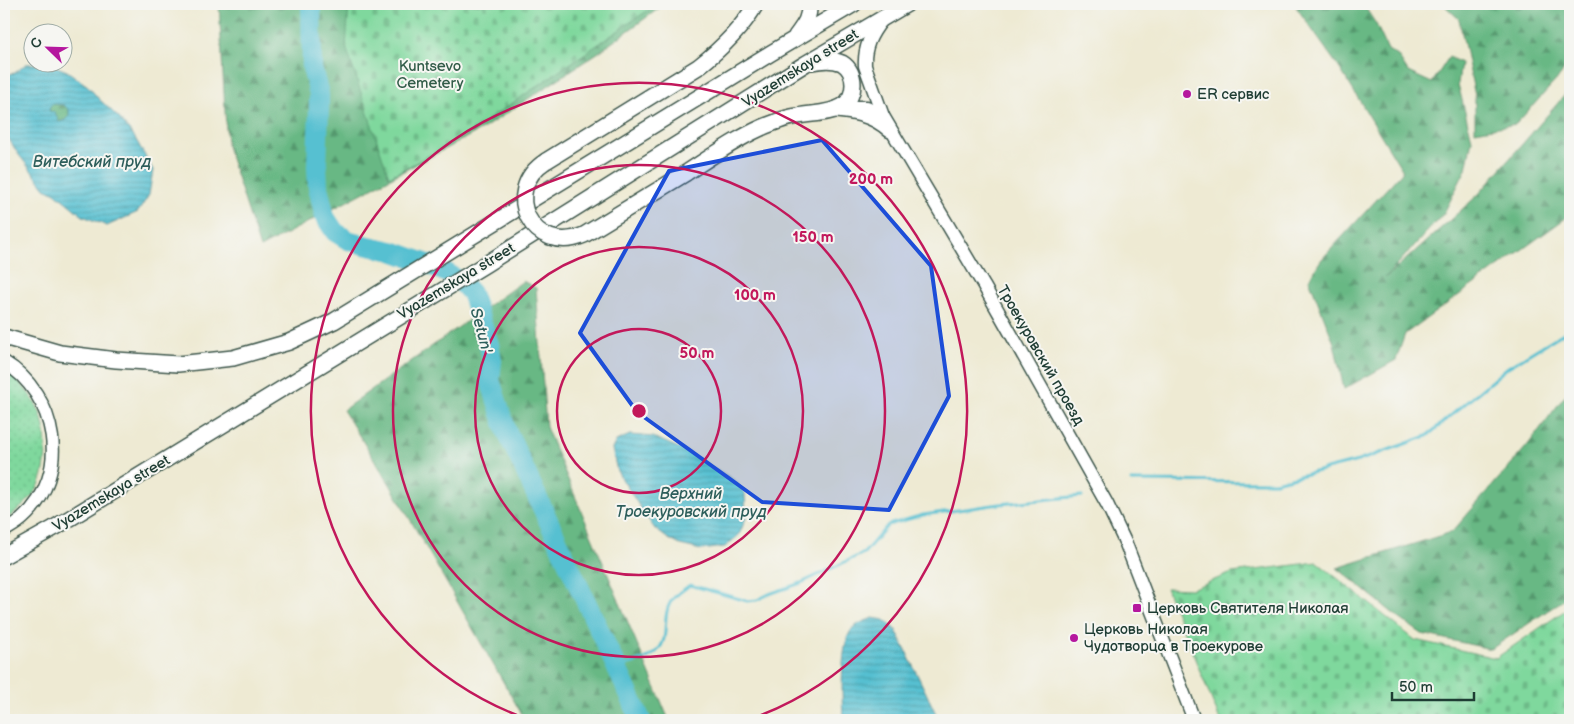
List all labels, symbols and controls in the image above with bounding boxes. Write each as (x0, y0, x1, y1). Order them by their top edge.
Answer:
north arrow (22, 22, 72, 72)
street label: Vyazemskaya street (738, 25, 862, 112)
text: С (27, 35, 46, 51)
park label: Kuntsevo Cemetery (397, 57, 464, 93)
place label: ER сервис (1197, 85, 1270, 104)
marker: ER сервис (1181, 88, 1193, 100)
water label: Витебский пруд (33, 153, 151, 172)
text: 200 m (849, 170, 893, 189)
text: 150 m (792, 228, 834, 247)
street label: Vyazemskaya street (394, 239, 519, 324)
street label: Троекуровский проезд (993, 282, 1088, 429)
text: 100 m (734, 286, 776, 305)
water label: Setun' (465, 306, 496, 355)
text: 50 m (680, 344, 715, 363)
centre of rings (630, 402, 648, 420)
street label: Vyazemskaya street (49, 451, 174, 536)
water label: Верхний Троекуровский пруд (615, 485, 767, 522)
place label: Церковь Святителя Николая (1147, 599, 1349, 618)
marker: Церковь Святителя Николая (1131, 602, 1143, 614)
place label: Церковь Николая Чудотворца в Троекурове (1084, 620, 1263, 656)
marker: Церковь Николая Чудотворца в Троекурове (1068, 632, 1080, 644)
scale bar (1392, 669, 1474, 701)
text: 50 m (1399, 678, 1433, 697)

